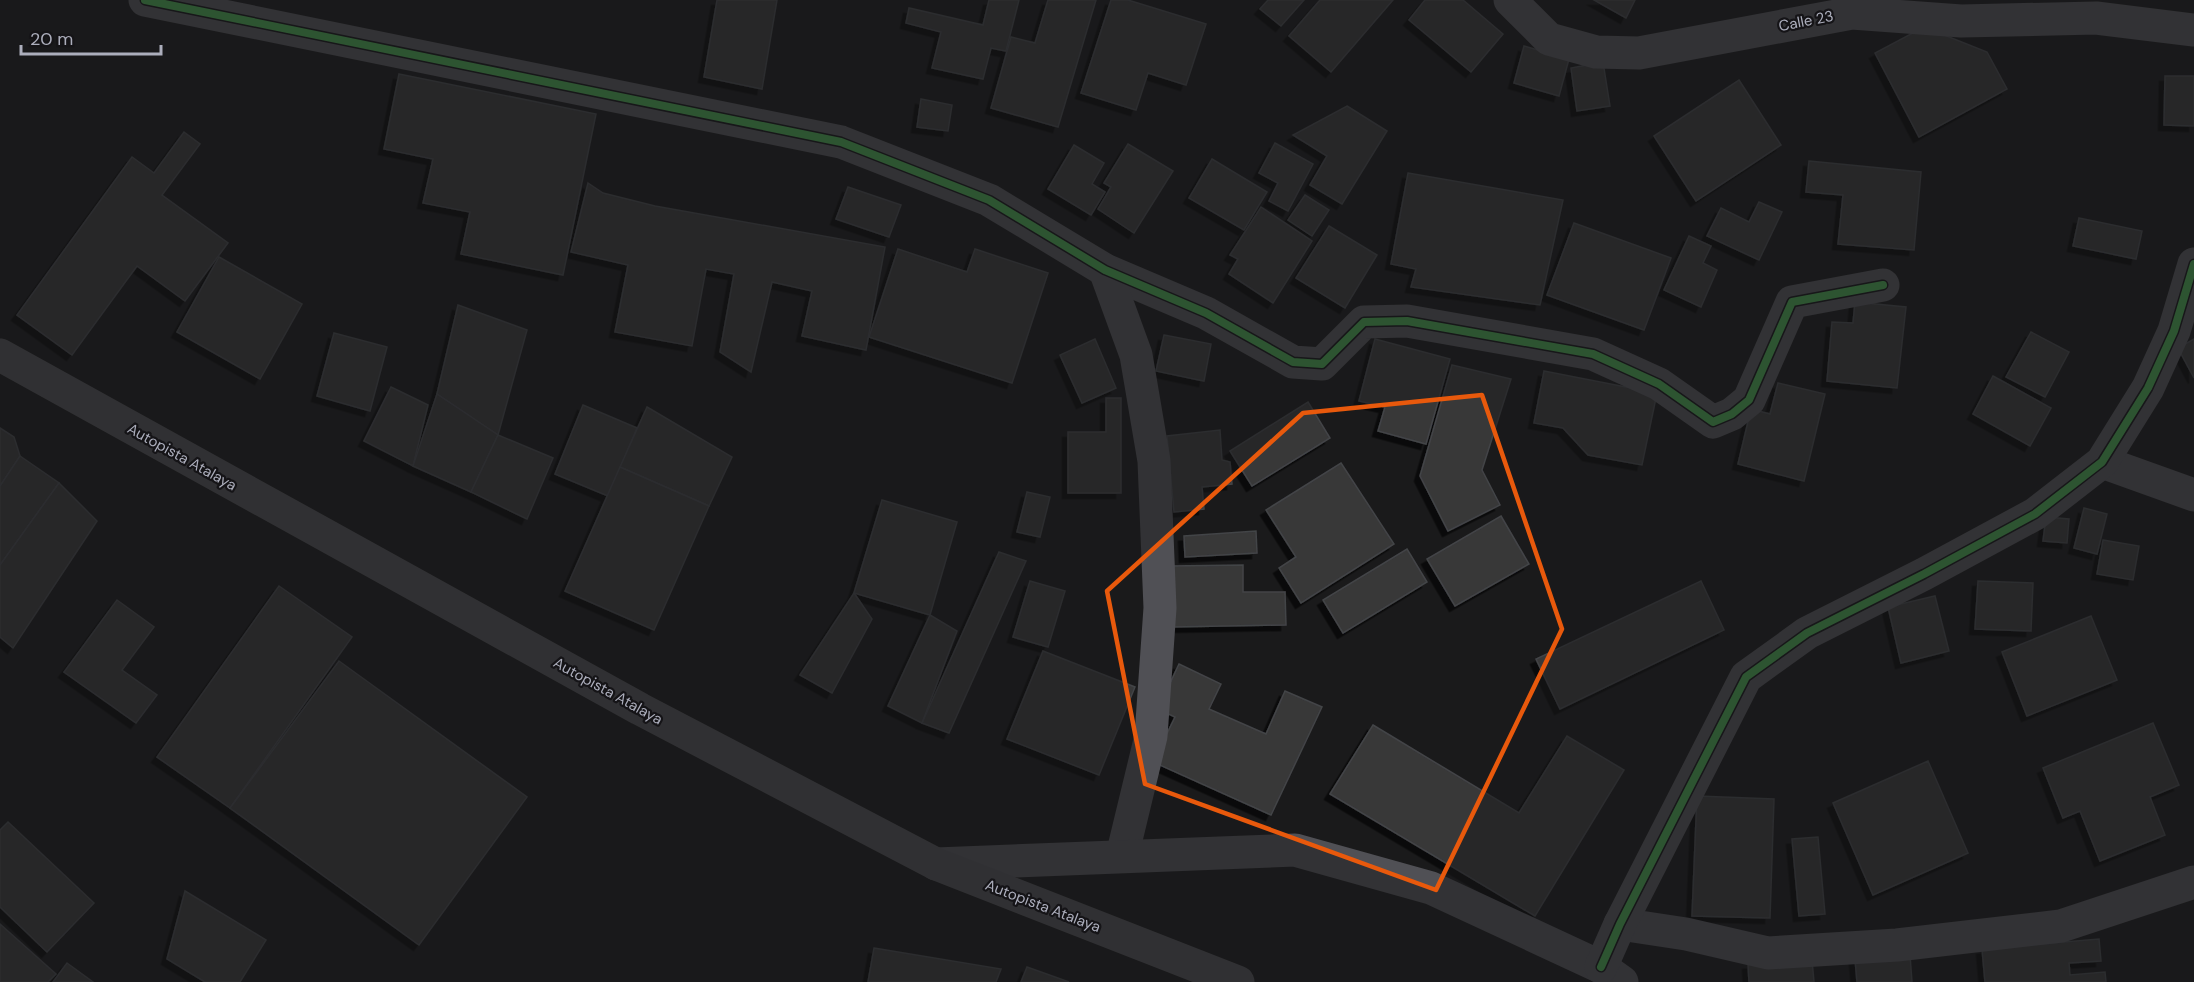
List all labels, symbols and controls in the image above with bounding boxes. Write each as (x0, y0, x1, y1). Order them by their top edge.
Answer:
street label: Calle 23 (1777, 6, 1835, 36)
scale bar (21, 18, 160, 56)
text: 20 m (30, 27, 73, 51)
street label: Autopista Atalaya (124, 419, 240, 495)
street label: Autopista Atalaya (550, 653, 666, 729)
street label: Autopista Atalaya (983, 875, 1103, 937)

